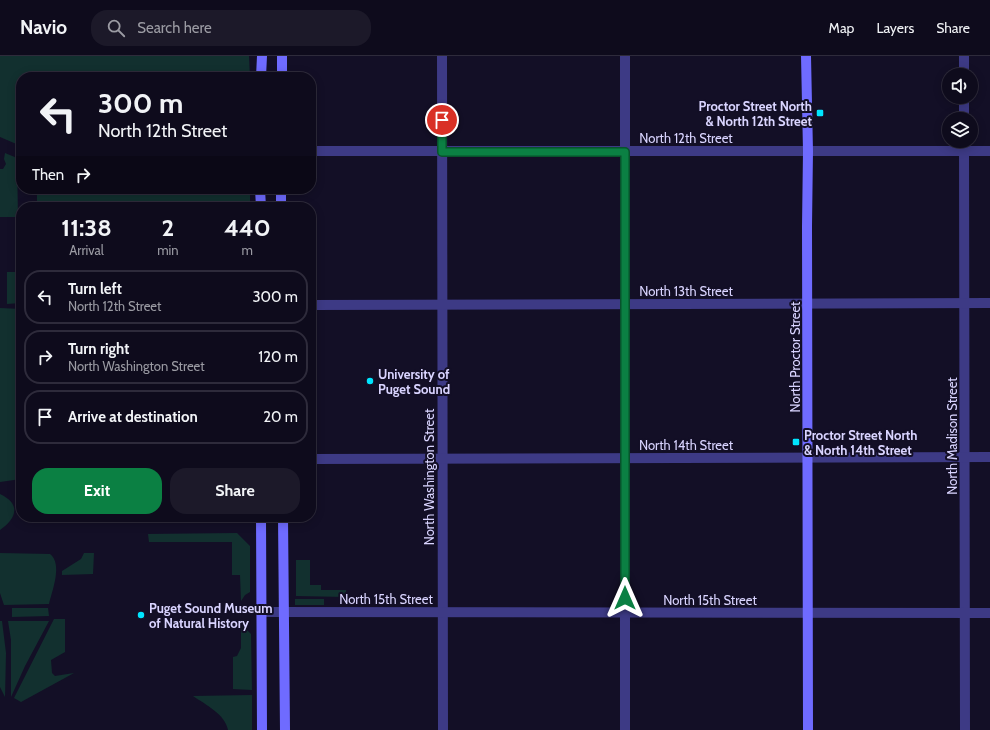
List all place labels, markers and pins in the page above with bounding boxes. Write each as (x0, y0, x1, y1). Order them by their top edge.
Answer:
place label: Proctor Street North & North 12th Street (699, 98, 813, 129)
pin (425, 103, 459, 137)
marker: Proctor Street North & North 12th Street (815, 108, 825, 118)
place label: University of Puget Sound (378, 366, 450, 397)
marker: University of Puget Sound (365, 376, 375, 386)
place label: Proctor Street North & North 14th Street (804, 427, 917, 458)
marker: Proctor Street North & North 14th Street (791, 437, 801, 447)
place label: Puget Sound Museum of Natural History (149, 600, 273, 631)
marker: Puget Sound Museum of Natural History (136, 610, 146, 620)

